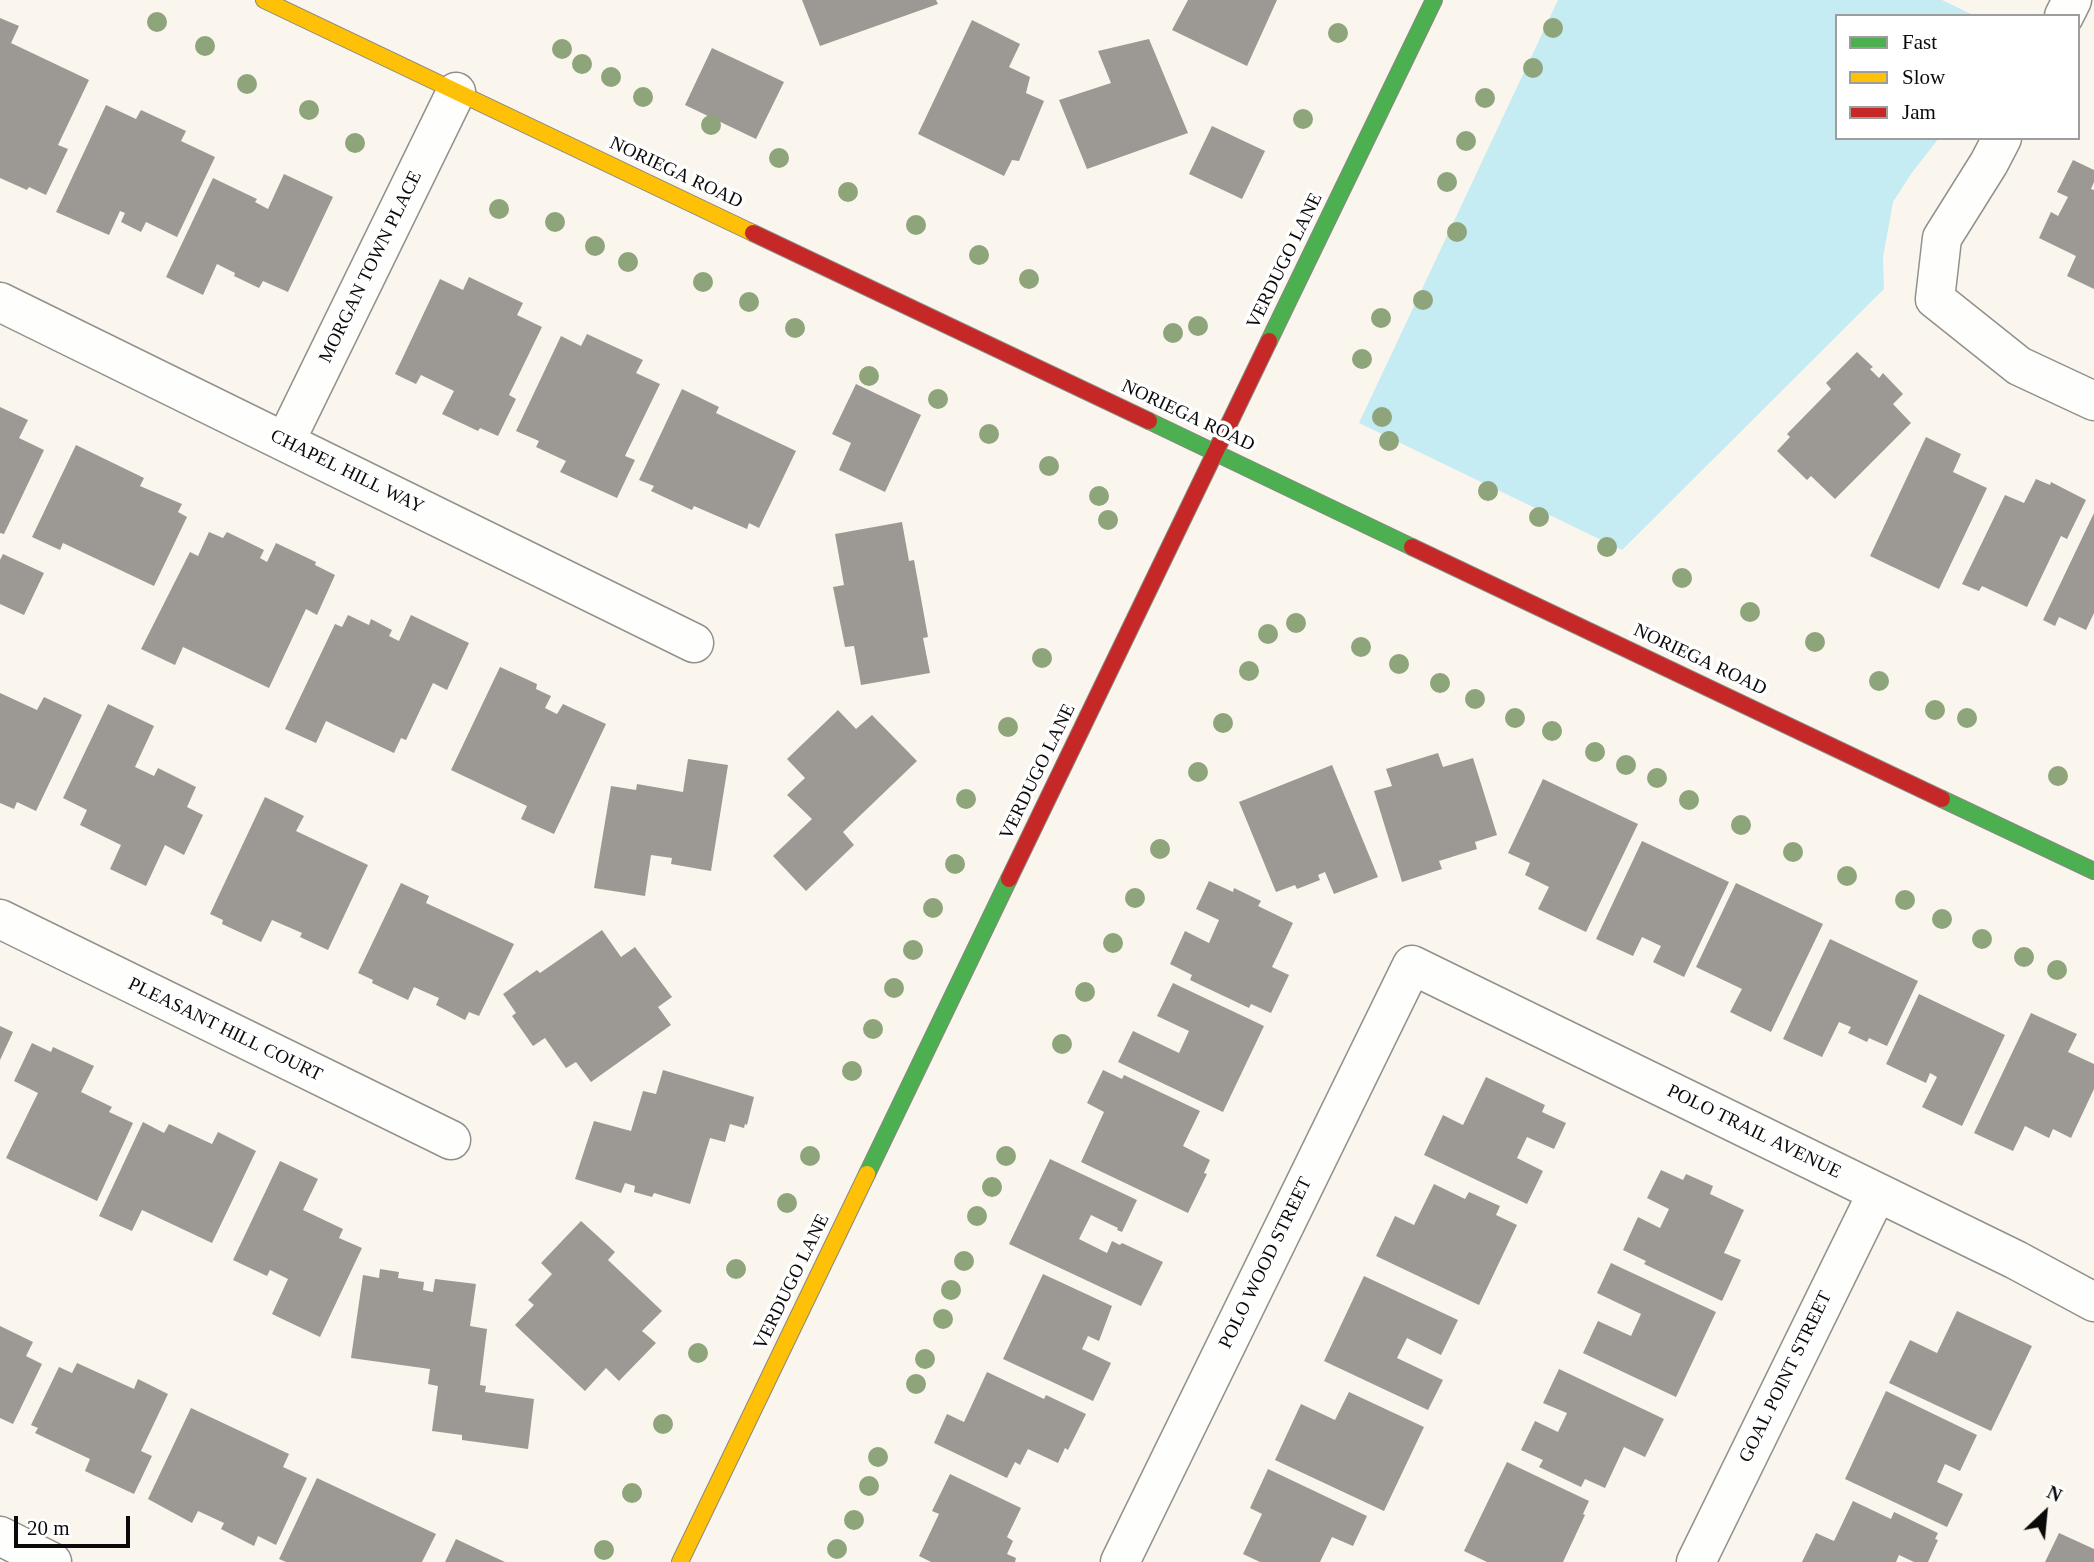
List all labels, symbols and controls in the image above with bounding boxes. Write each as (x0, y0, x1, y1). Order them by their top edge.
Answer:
legend (1835, 14, 2080, 140)
text: Fast (1902, 30, 1937, 54)
text: Slow (1902, 65, 1945, 89)
text: Jam (1902, 100, 1936, 124)
street label: NORIEGA ROAD (606, 132, 746, 214)
street label: MORGAN TOWN PLACE (315, 167, 427, 367)
street label: VERDUGO LANE (1242, 189, 1328, 333)
street label: NORIEGA ROAD (1118, 375, 1258, 457)
street label: CHAPEL HILL WAY (266, 425, 428, 519)
street label: NORIEGA ROAD (1630, 619, 1770, 701)
street label: VERDUGO LANE (995, 700, 1081, 844)
street label: PLEASANT HILL COURT (124, 973, 326, 1087)
street label: POLO TRAIL AVENUE (1663, 1080, 1845, 1184)
street label: POLO WOOD STREET (1215, 1174, 1317, 1352)
street label: VERDUGO LANE (749, 1210, 835, 1354)
street label: GOAL POINT STREET (1735, 1288, 1837, 1466)
north arrow (2010, 1478, 2080, 1548)
text: N (2044, 1481, 2065, 1506)
scale bar (18, 1502, 133, 1546)
text: 20 m (27, 1516, 70, 1540)

